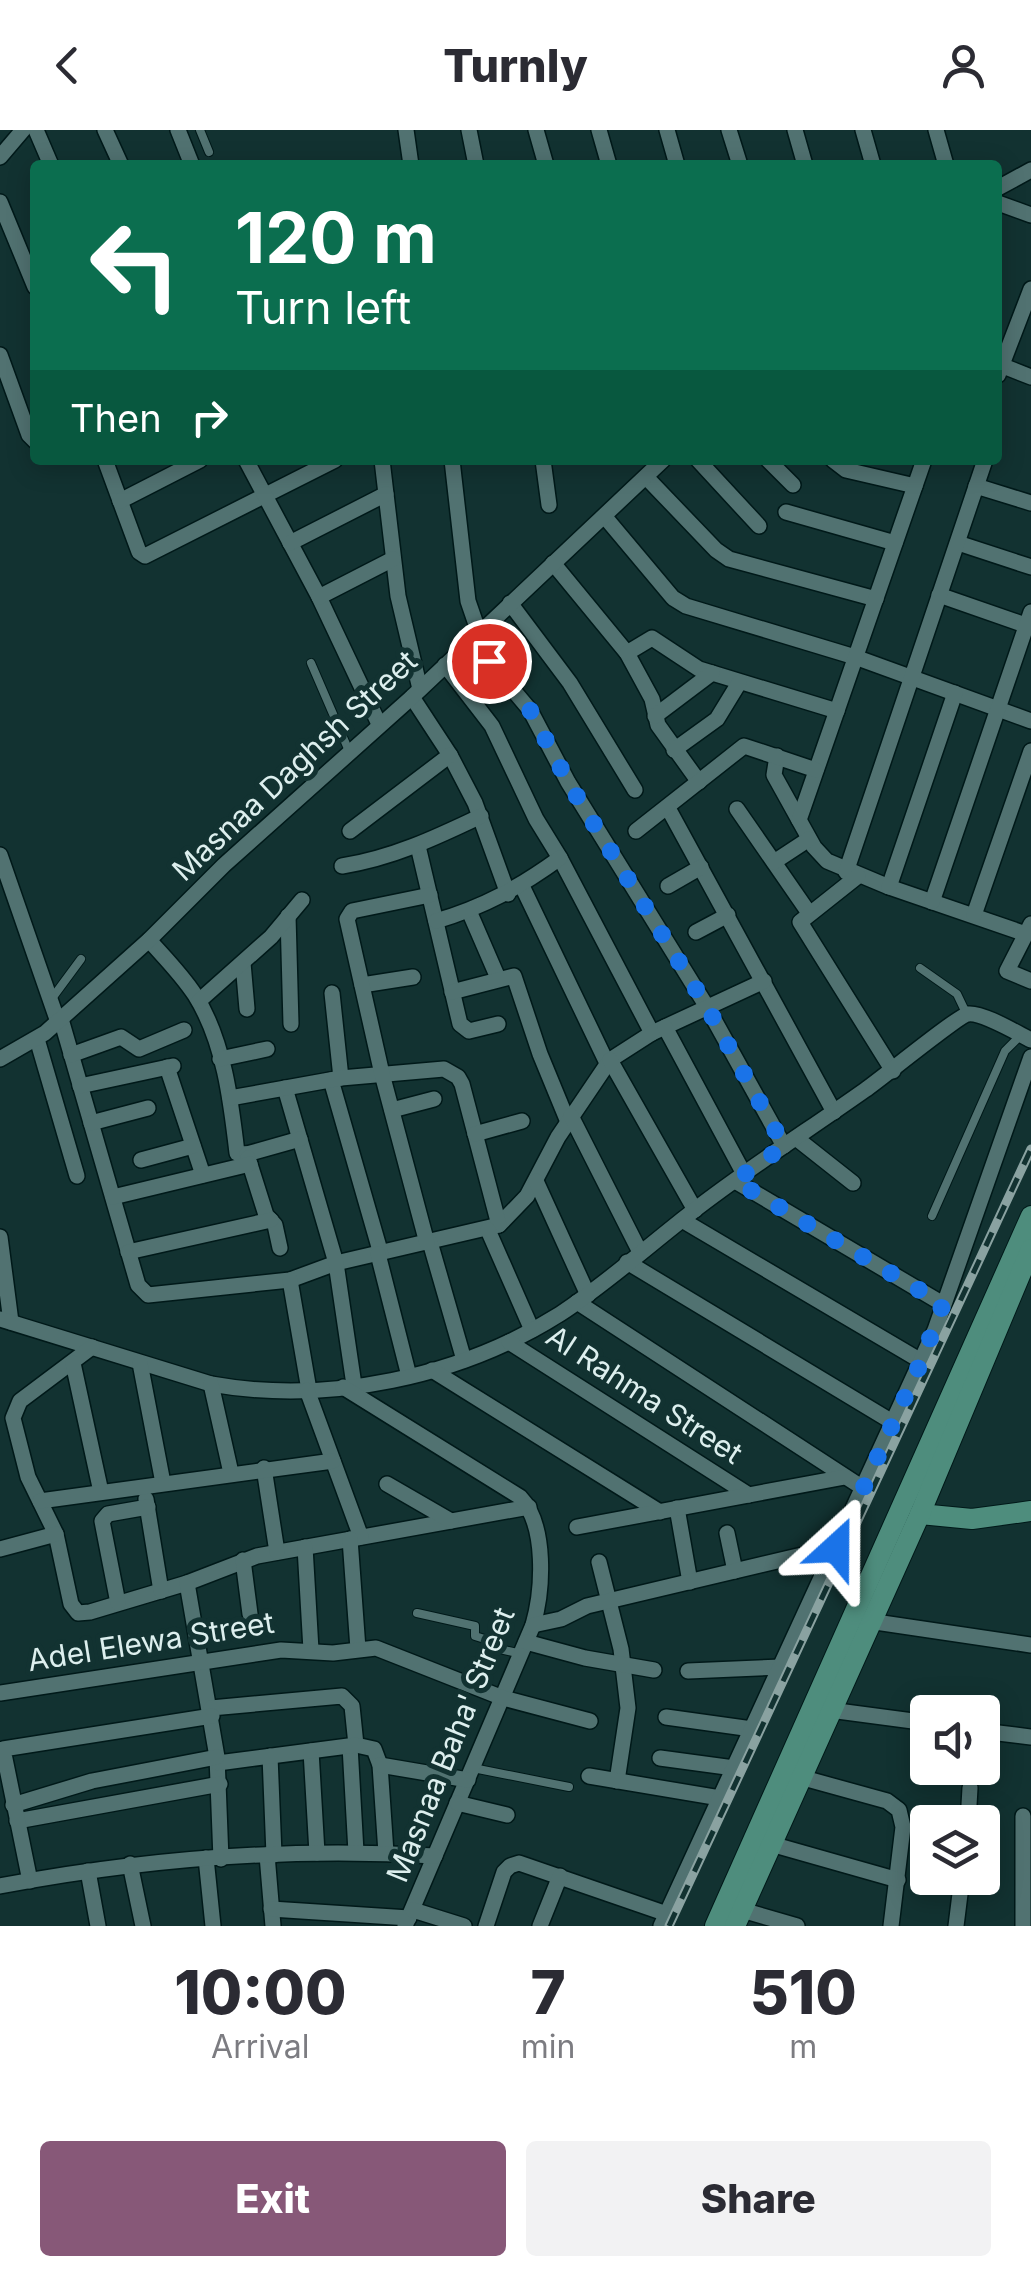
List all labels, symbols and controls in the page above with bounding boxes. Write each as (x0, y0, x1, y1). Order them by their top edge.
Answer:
icon: back (40, 38, 95, 93)
text: Turnly (443, 38, 588, 93)
icon: person (936, 38, 991, 93)
text: 120 m (235, 195, 437, 280)
icon: left (70, 200, 200, 330)
text: Turn left (235, 280, 411, 335)
icon: right (182, 390, 237, 445)
text: Then (70, 395, 162, 441)
pin (447, 619, 532, 704)
icon: arrive (462, 634, 517, 689)
street label: Masnaa Daghsh Street (165, 643, 424, 888)
street label: Al Rahma Street (540, 1317, 749, 1471)
position arrow (784, 1496, 888, 1600)
street label: Masnaa Baha' Street (379, 1602, 522, 1887)
street label: Adel Elewa Street (25, 1604, 277, 1678)
map controls (910, 1695, 1000, 1895)
button: sound (910, 1695, 1000, 1785)
button: layers (910, 1805, 1000, 1895)
text: 10:00 (174, 1956, 346, 2028)
text: 7 (530, 1956, 566, 2028)
text: 510 (750, 1956, 857, 2028)
text: Arrival (211, 2027, 310, 2066)
text: min (521, 2027, 575, 2066)
text: m (789, 2027, 817, 2066)
button: Exit (40, 2141, 506, 2256)
button: Share (526, 2141, 991, 2256)

